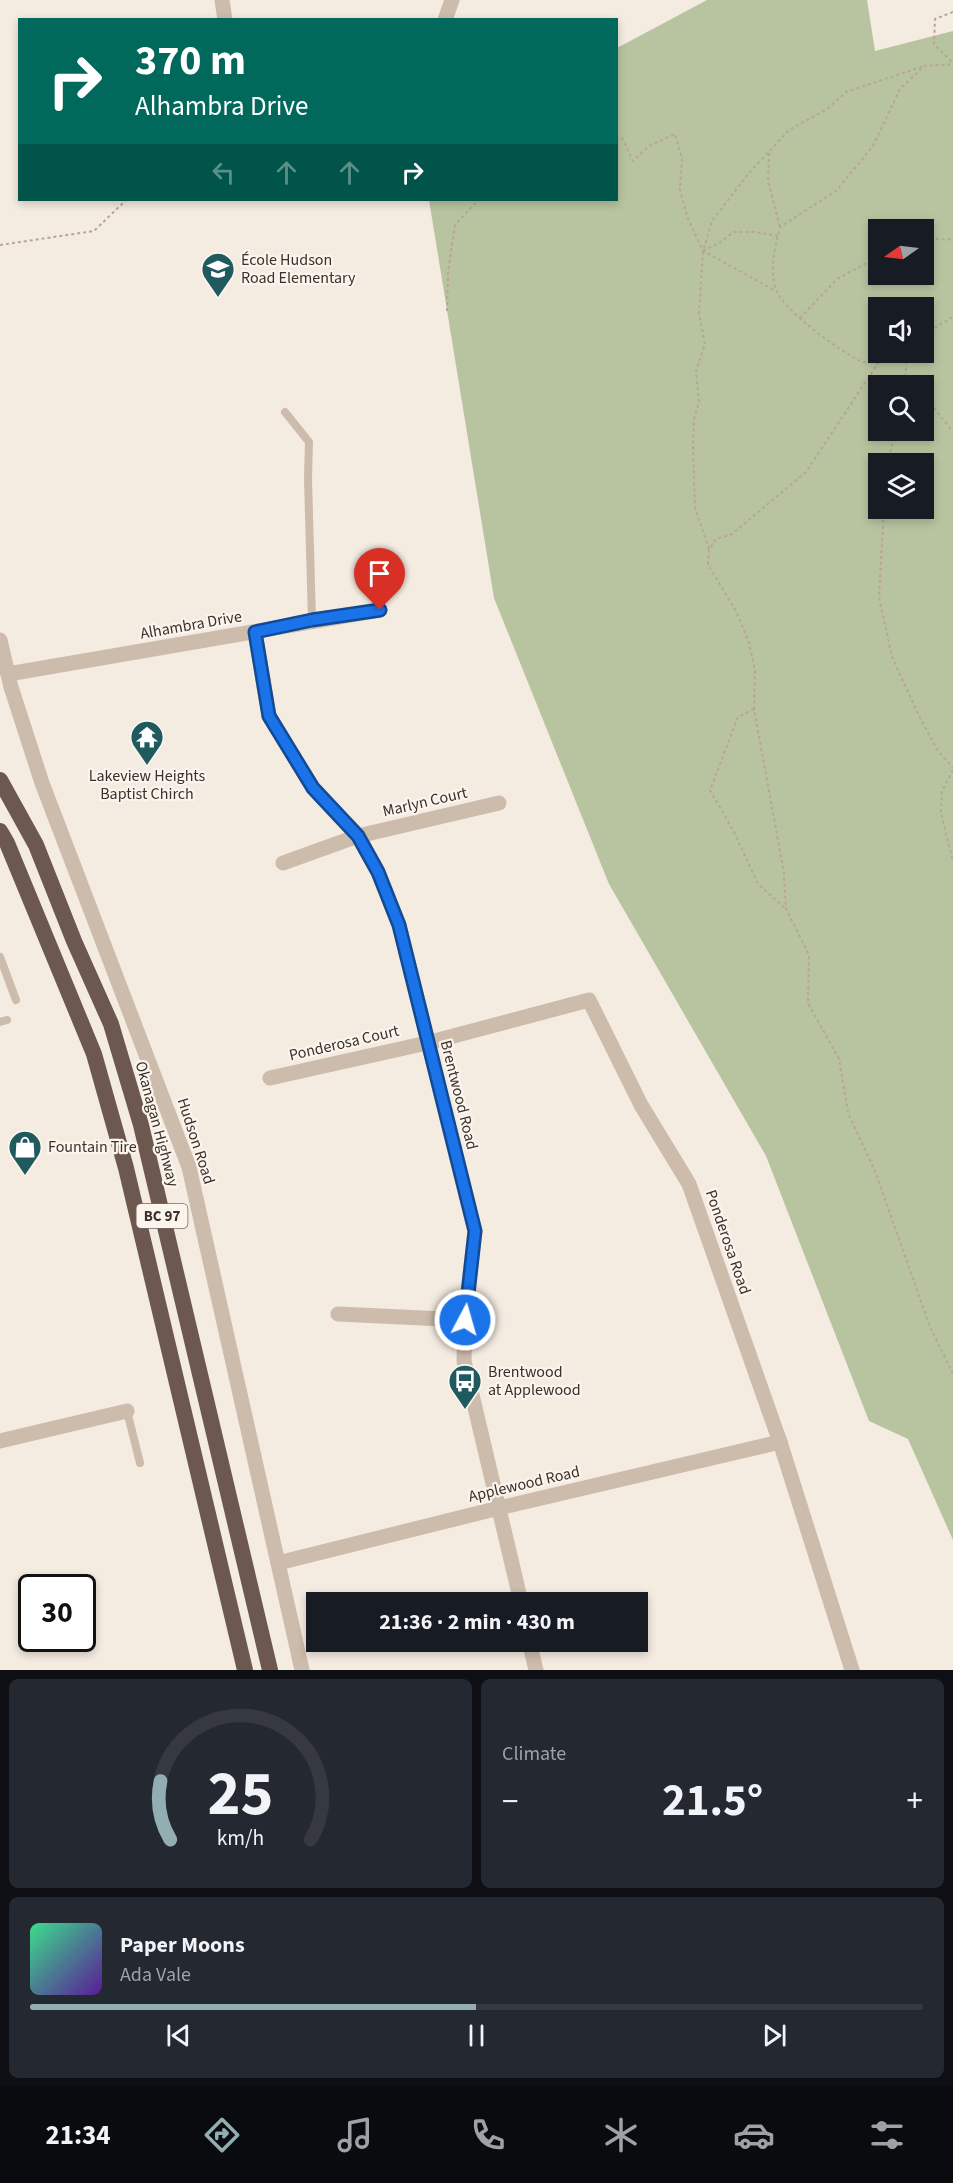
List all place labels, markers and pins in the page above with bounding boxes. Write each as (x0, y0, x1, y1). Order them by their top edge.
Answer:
place label: École Hudson Road Elementary (241, 249, 356, 289)
school or university icon: École Hudson Road Elementary (200, 251, 236, 298)
pin (354, 548, 405, 610)
temple icon: Lakeview Heights Baptist Chirch (129, 719, 165, 766)
place label: Lakeview Heights Baptist Chirch (89, 765, 206, 805)
shop icon: Fountain Tire (7, 1129, 43, 1176)
place label: Fountain Tire (48, 1136, 137, 1158)
place label: Brentwood at Applewood (488, 1361, 581, 1401)
bus stop icon: Brentwood at Applewood (447, 1363, 483, 1410)

